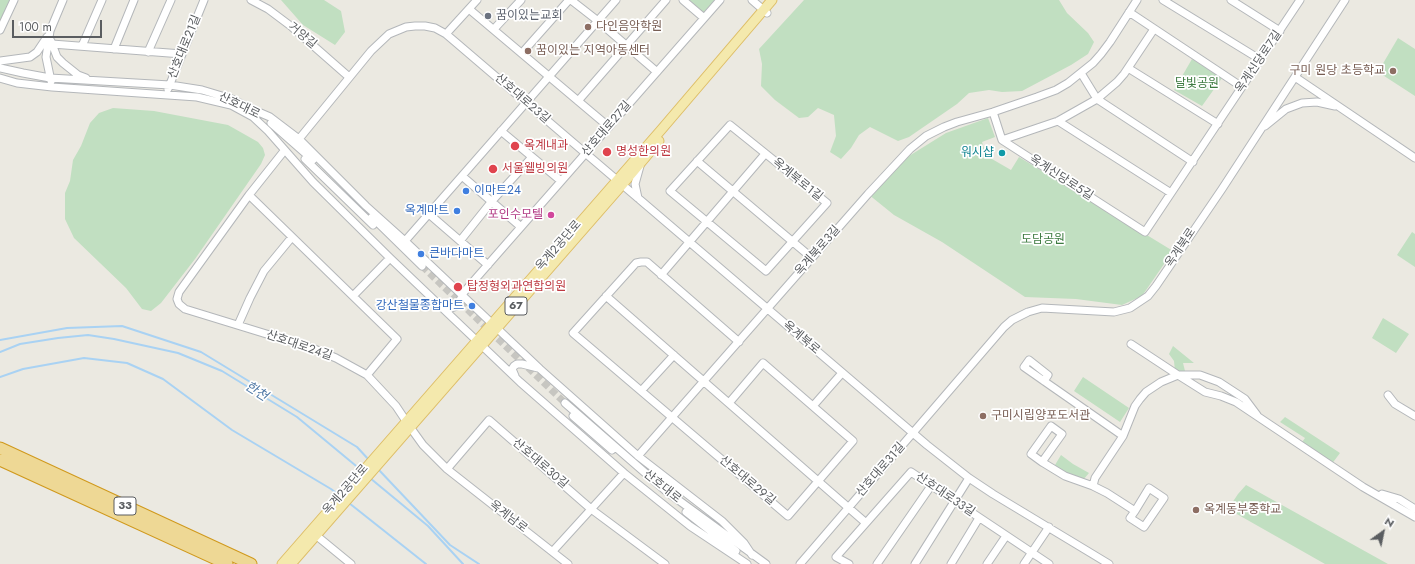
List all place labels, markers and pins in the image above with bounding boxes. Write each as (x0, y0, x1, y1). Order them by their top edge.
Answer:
place label: 꿈이있는교회 (496, 9, 562, 23)
marker: 꿈이있는교회 (483, 11, 493, 21)
place label: 다인음악학원 (596, 20, 662, 34)
marker: 다인음악학원 (583, 22, 593, 32)
place label: 꿈이있는 지역아동센터 (536, 44, 650, 58)
marker: 꿈이있는 지역아동센터 (523, 46, 533, 56)
place label: 구미 원당 초등학교 (1289, 64, 1385, 78)
marker: 구미 원당 초등학교 (1388, 66, 1398, 76)
place label: 옥계내과 (524, 139, 568, 153)
marker: 옥계내과 (509, 140, 521, 152)
place label: 명성한의원 (616, 145, 671, 159)
marker: 명성한의원 (601, 146, 613, 158)
place label: 워시샵 (961, 146, 994, 160)
marker: 워시샵 (997, 148, 1007, 158)
place label: 서울웰빙의원 (502, 162, 568, 176)
marker: 서울웰빙의원 (487, 163, 499, 175)
place label: 이마트24 (474, 184, 521, 198)
marker: 이마트24 (461, 186, 471, 196)
place label: 옥계마트 (405, 204, 449, 218)
marker: 옥계마트 (452, 206, 462, 216)
place label: 포인수모텔 (488, 208, 543, 222)
marker: 포인수모텔 (546, 210, 556, 220)
place label: 큰바다마트 (429, 247, 484, 261)
marker: 큰바다마트 (416, 249, 426, 259)
place label: 탑정형외과연합의원 (467, 280, 566, 294)
marker: 탑정형외과연합의원 (452, 281, 464, 293)
place label: 강산철물종합마트 (376, 299, 464, 313)
marker: 강산철물종합마트 (467, 301, 477, 311)
place label: 구미시립양포도서관 (991, 409, 1090, 423)
marker: 구미시립양포도서관 (978, 411, 988, 421)
place label: 옥계동부중학교 (1204, 503, 1281, 517)
marker: 옥계동부중학교 (1191, 505, 1201, 515)

